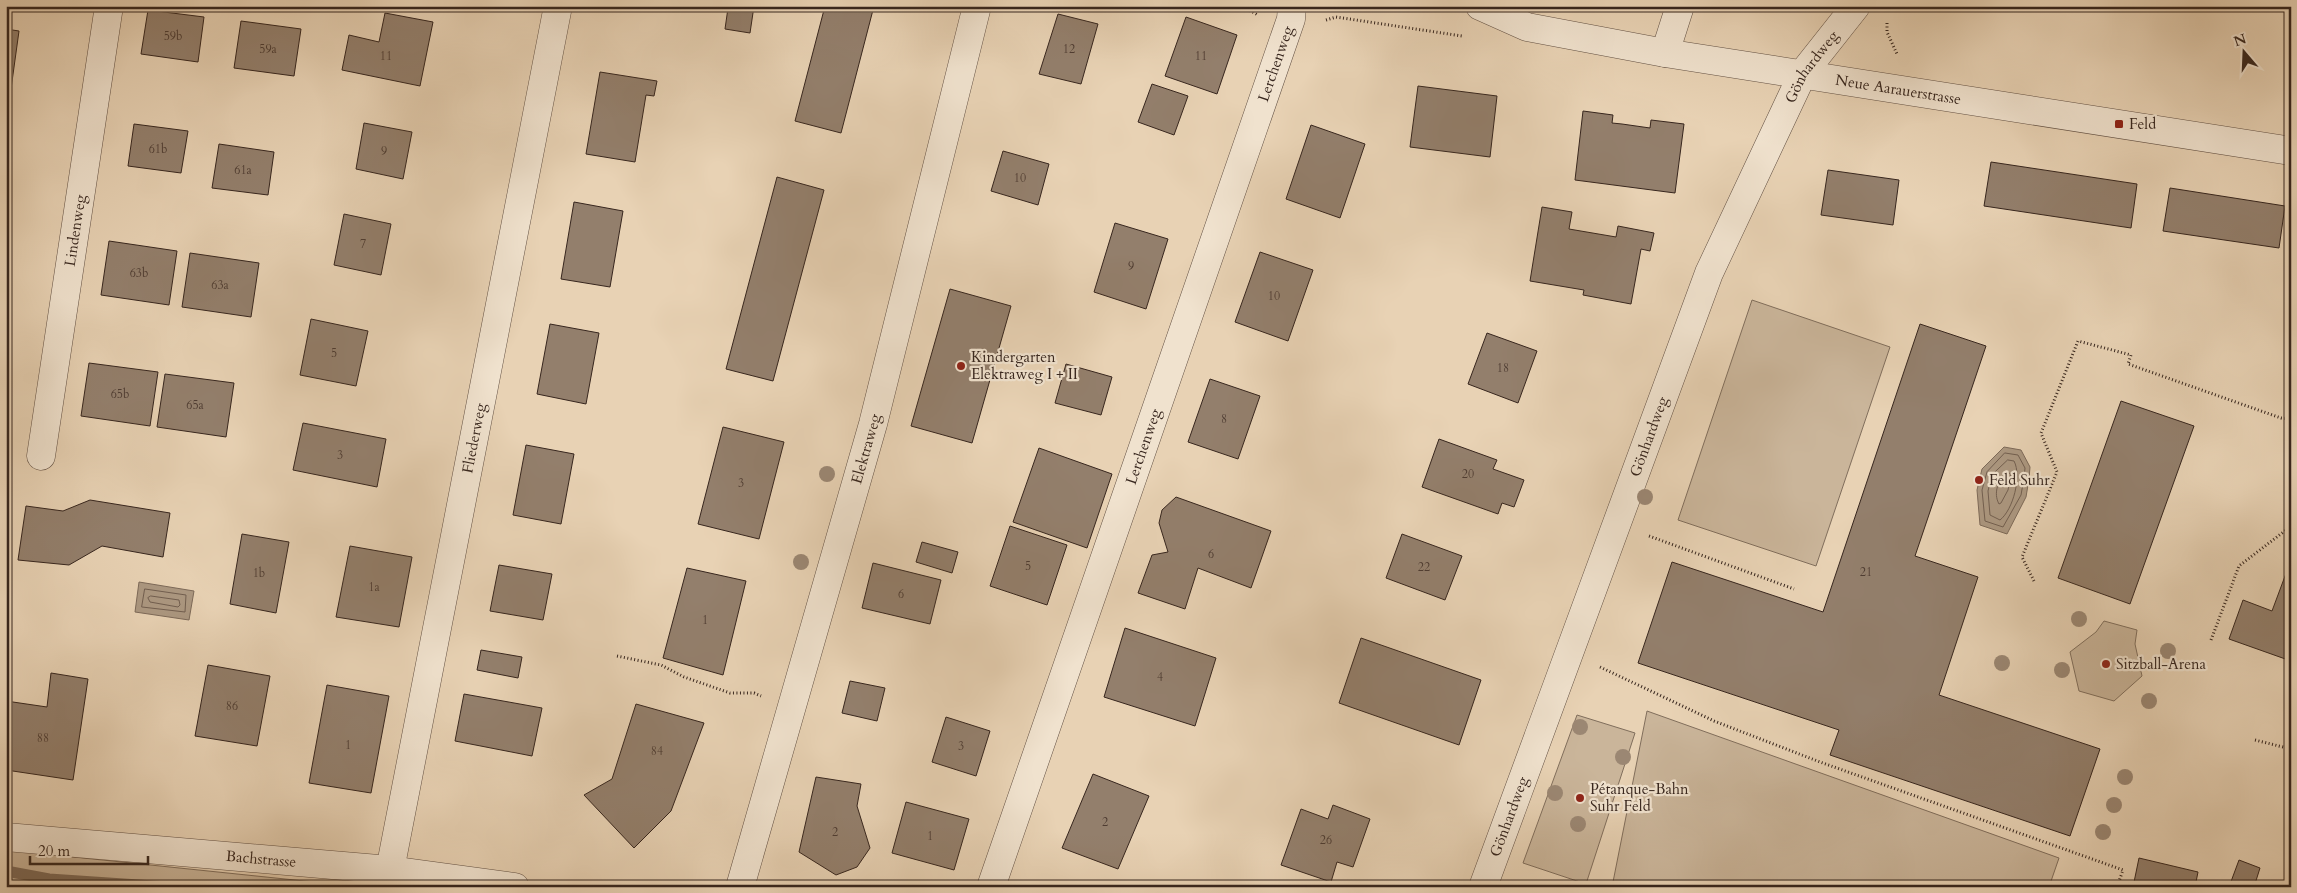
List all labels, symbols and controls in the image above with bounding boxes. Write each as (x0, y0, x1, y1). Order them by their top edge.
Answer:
street label: Lerchenweg (1253, 23, 1298, 104)
street label: Gönhardweg (1780, 26, 1843, 106)
house number: 59b (164, 28, 182, 44)
north arrow (2220, 28, 2270, 78)
text: N (2231, 29, 2249, 51)
house number: 59a (259, 41, 278, 57)
house number: 12 (1063, 41, 1075, 57)
house number: 11 (380, 48, 392, 64)
house number: 11 (1195, 48, 1207, 64)
street label: Neue Aarauerstrasse (1834, 70, 1963, 109)
place label: Feld (2129, 114, 2156, 134)
marker: Feld (2113, 118, 2125, 130)
house number: 61b (149, 141, 167, 157)
house number: 9 (381, 143, 387, 159)
house number: 61a (234, 162, 253, 178)
house number: 10 (1014, 170, 1026, 186)
street label: Lindenweg (60, 193, 90, 268)
house number: 7 (360, 236, 366, 252)
house number: 9 (1128, 258, 1134, 274)
house number: 63b (130, 265, 148, 281)
house number: 63a (211, 277, 230, 293)
house number: 10 (1268, 288, 1280, 304)
house number: 5 (331, 345, 337, 361)
place label: Kindergarten Elektraweg I + II (971, 347, 1078, 384)
marker: Kindergarten Elektraweg I + II (955, 360, 967, 372)
house number: 18 (1497, 360, 1509, 376)
house number: 65b (111, 386, 129, 402)
street label: Gönhardweg (1625, 393, 1673, 479)
house number: 65a (186, 397, 205, 413)
street label: Fliederweg (457, 401, 491, 475)
street label: Lerchenweg (1121, 405, 1166, 487)
street label: Elektraweg (846, 411, 885, 486)
house number: 8 (1221, 411, 1227, 427)
house number: 3 (337, 447, 343, 463)
house number: 20 (1462, 466, 1474, 482)
place label: Feld Suhr (1989, 470, 2050, 490)
marker: Feld Suhr (1973, 474, 1985, 486)
house number: 3 (738, 475, 744, 491)
house number: 6 (1208, 546, 1214, 562)
house number: 5 (1025, 558, 1031, 574)
house number: 22 (1418, 559, 1430, 575)
house number: 21 (1860, 564, 1872, 580)
house number: 1b (253, 565, 265, 581)
house number: 1a (368, 579, 380, 595)
house number: 6 (898, 586, 904, 602)
house number: 1 (702, 612, 708, 628)
place label: Sitzball-Arena (2116, 654, 2207, 674)
marker: Sitzball-Arena (2100, 658, 2112, 670)
house number: 4 (1157, 669, 1163, 685)
house number: 86 (226, 698, 238, 714)
house number: 88 (37, 730, 49, 746)
house number: 1 (345, 737, 351, 753)
house number: 3 (958, 738, 964, 754)
house number: 84 (651, 743, 663, 759)
street label: Gönhardweg (1485, 773, 1533, 859)
place label: Pétanque-Bahn Suhr Feld (1590, 779, 1689, 816)
marker: Pétanque-Bahn Suhr Feld (1574, 792, 1586, 804)
house number: 2 (1102, 814, 1108, 830)
house number: 2 (832, 824, 838, 840)
house number: 1 (927, 828, 933, 844)
house number: 26 (1320, 832, 1332, 848)
scale bar (30, 833, 148, 865)
text: 20 m (38, 841, 70, 861)
street label: Bachstrasse (225, 846, 297, 872)

